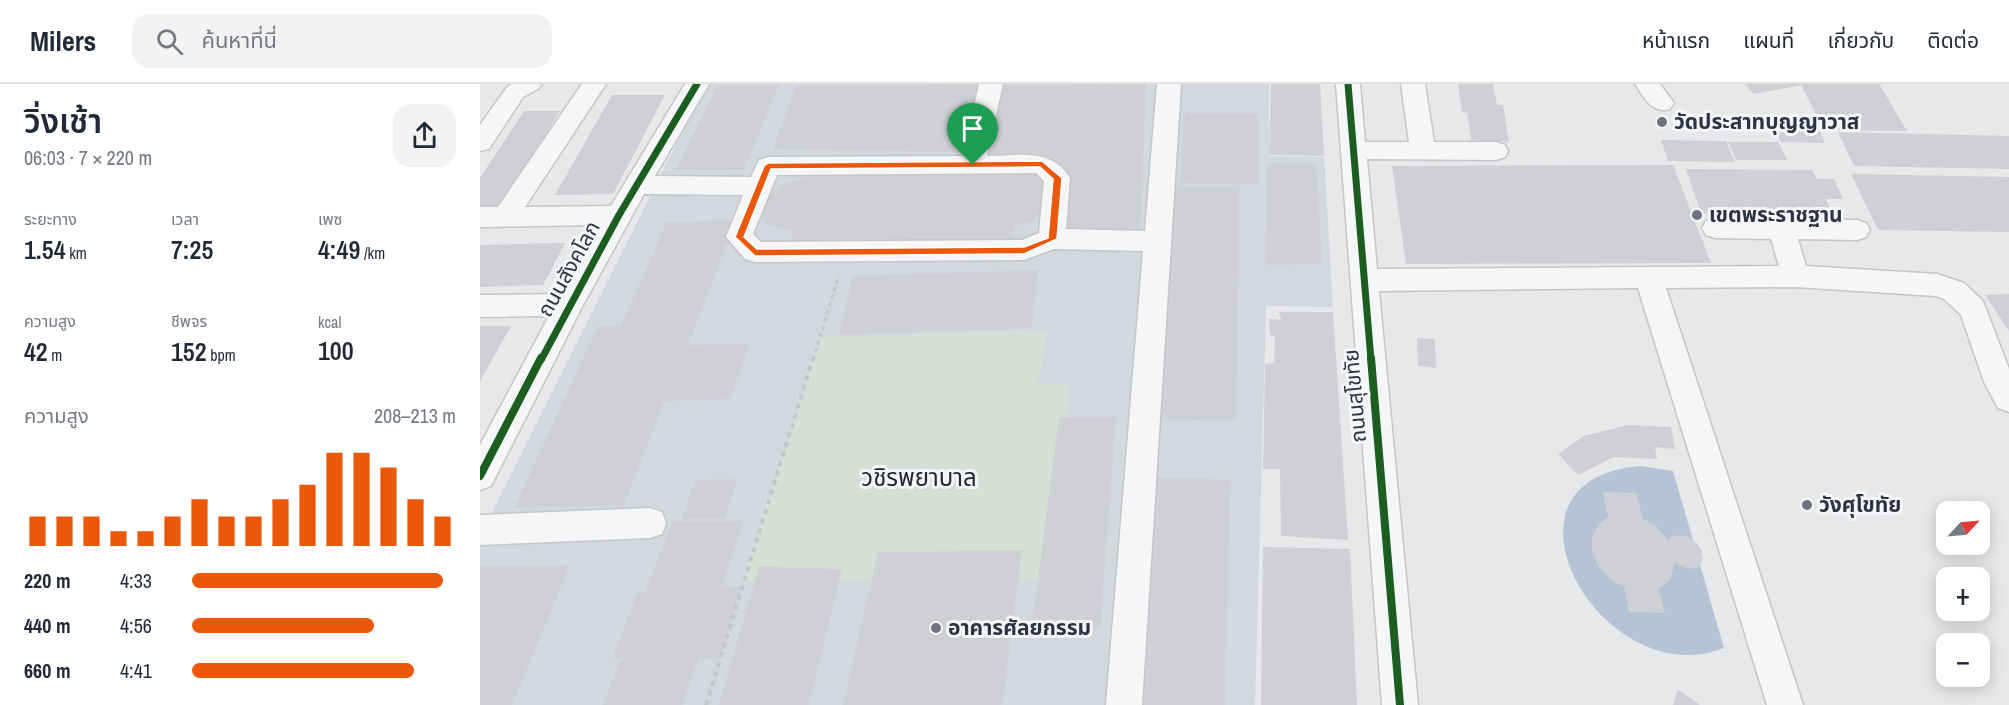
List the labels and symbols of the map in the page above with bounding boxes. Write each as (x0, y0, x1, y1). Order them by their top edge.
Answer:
pin (947, 103, 998, 165)
place label: วัดประสาทบุญญาวาส (1674, 107, 1860, 136)
marker: วัดประสาทบุญญาวาส (1655, 115, 1669, 129)
place label: เขตพระราชฐาน (1709, 200, 1843, 229)
marker: เขตพระราชฐาน (1690, 208, 1704, 222)
street label: ถนนสังคโลก (530, 216, 607, 322)
street label: ถนนสุโขทัย (1336, 348, 1373, 444)
district label: วชิรพยาบาล (861, 461, 977, 493)
place label: วังศุโขทัย (1819, 490, 1901, 519)
marker: วังศุโขทัย (1800, 498, 1814, 512)
north arrow (1936, 501, 1990, 555)
place label: อาคารศัลยกรรม (948, 613, 1091, 642)
marker: อาคารศัลยกรรม (929, 621, 943, 635)

